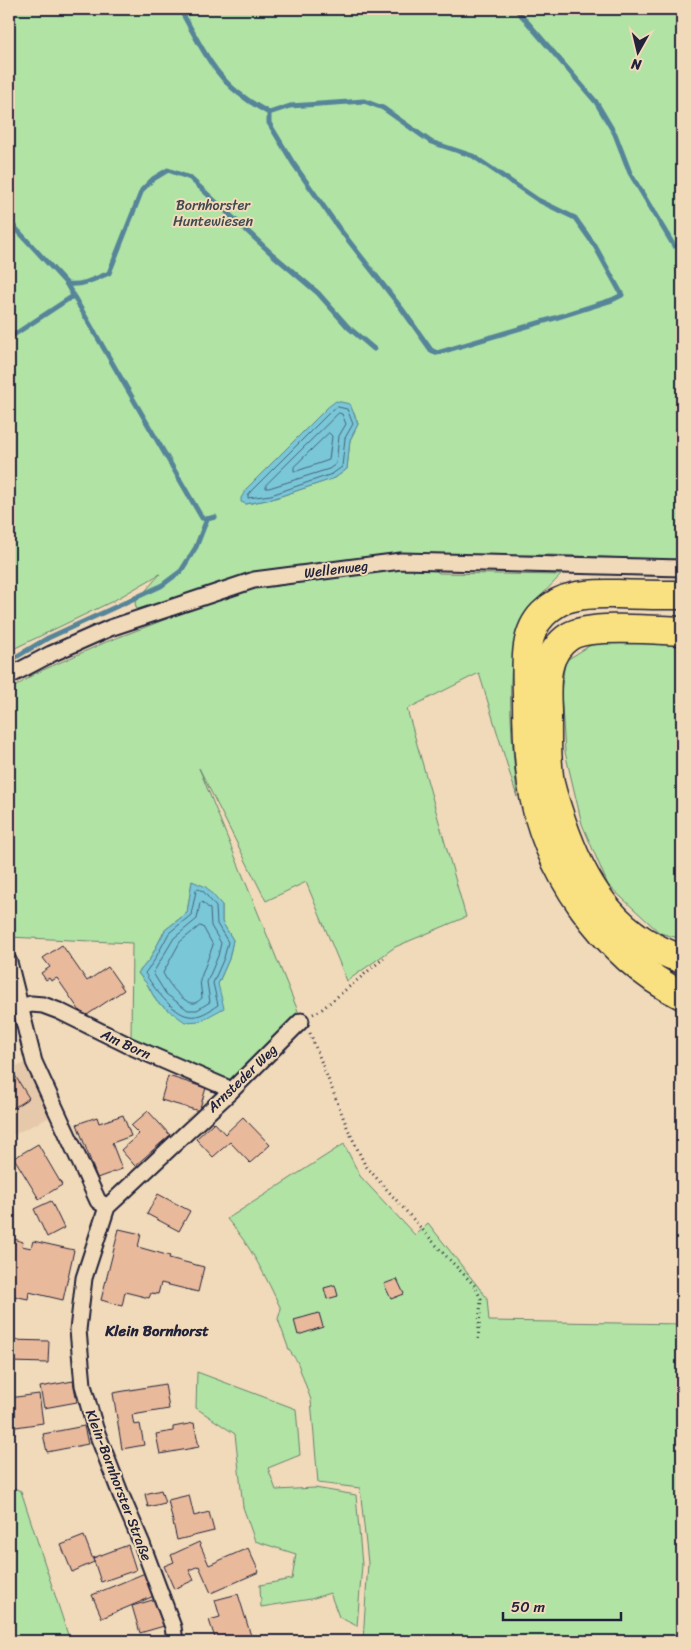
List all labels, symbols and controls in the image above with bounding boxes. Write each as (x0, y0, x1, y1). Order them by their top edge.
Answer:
north arrow (614, 28, 664, 78)
text: N (629, 51, 644, 78)
park label: Bornhorster Huntewiesen (173, 193, 254, 234)
street label: Wellenweg (303, 553, 369, 586)
street label: Am Born (96, 1022, 155, 1067)
street label: Arnsteder Weg (201, 1038, 283, 1119)
district label: Klein Bornhorst (104, 1318, 209, 1344)
street label: Klein-Bornhorster Straße (78, 1406, 159, 1565)
scale bar (503, 1590, 621, 1622)
text: 50 m (511, 1594, 546, 1620)

